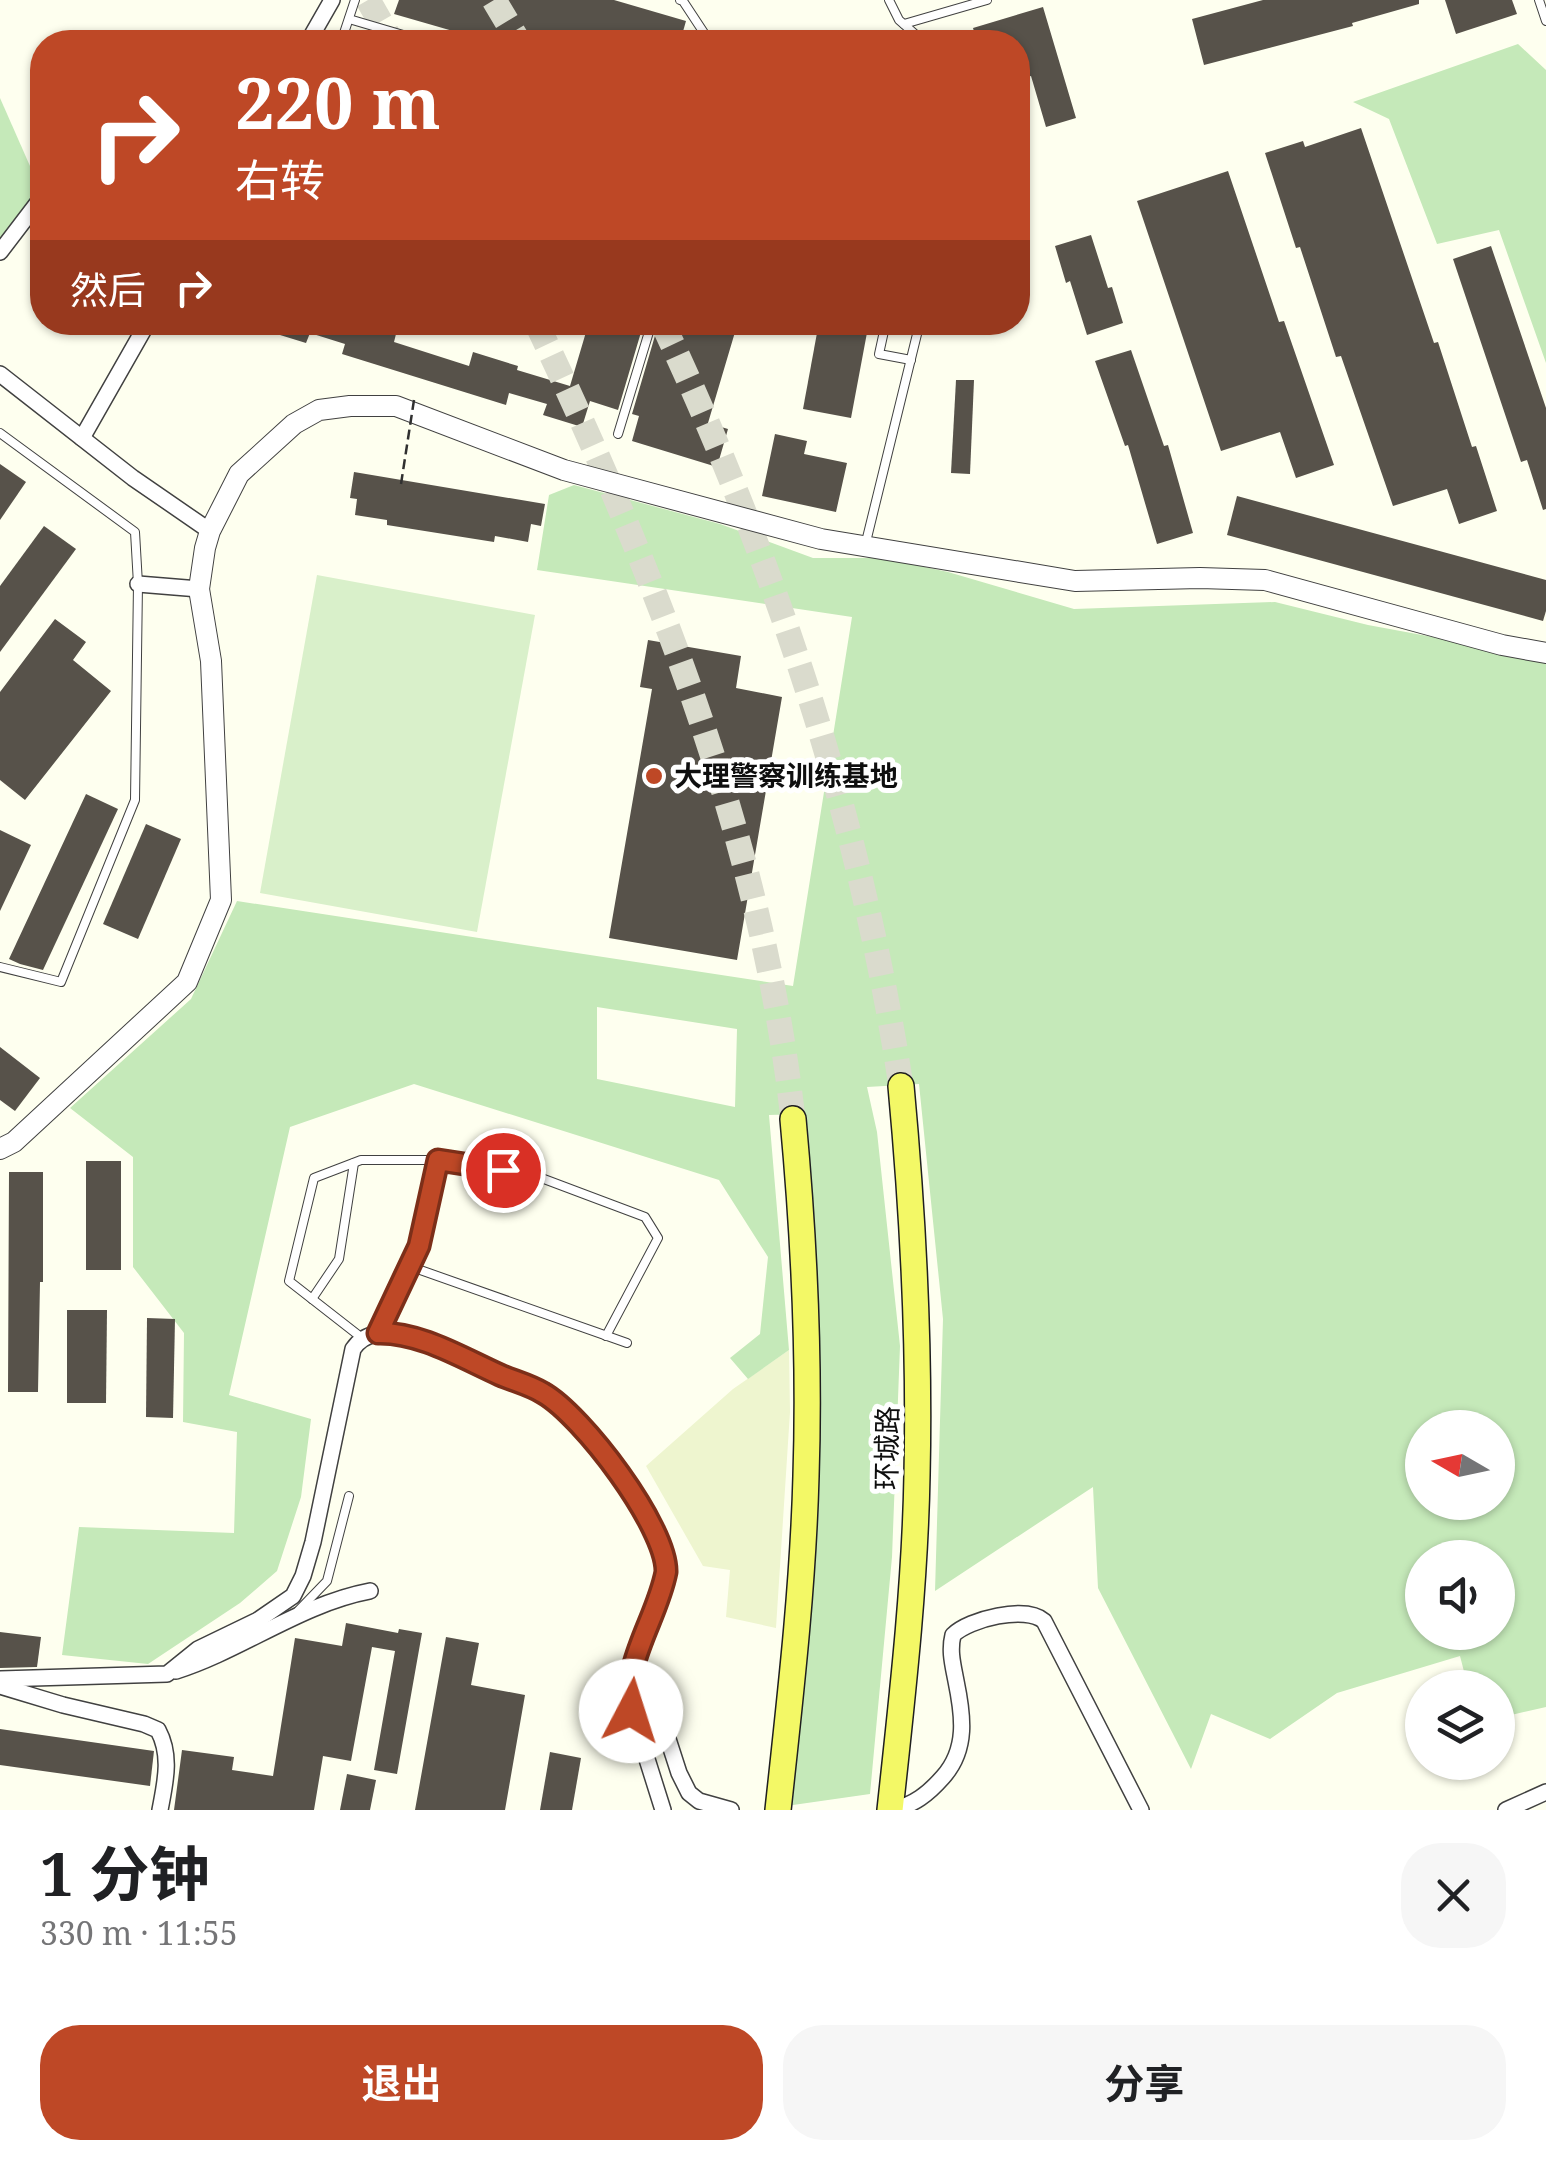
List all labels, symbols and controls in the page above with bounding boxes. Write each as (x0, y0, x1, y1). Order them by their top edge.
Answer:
text: 220 m (235, 54, 441, 150)
icon: right (70, 70, 200, 200)
text: 右转 (235, 149, 325, 210)
icon: right (166, 260, 221, 315)
text: 然后 (70, 263, 146, 315)
place label: 大理警察训练基地 (674, 756, 898, 794)
marker: 大理警察训练基地 (643, 765, 665, 787)
pin (461, 1128, 546, 1213)
icon: arrive (476, 1143, 531, 1198)
street label: 环城路 (866, 1406, 906, 1490)
north arrow (1405, 1410, 1515, 1520)
map controls (1405, 1410, 1515, 1780)
button: sound (1405, 1540, 1515, 1650)
position arrow (579, 1659, 683, 1763)
button: layers (1405, 1670, 1515, 1780)
text: 1 分钟 (40, 1832, 210, 1914)
button: close (1401, 1843, 1506, 1948)
text: 330 m · 11:55 (40, 1911, 238, 1954)
button: 退出 (40, 2025, 763, 2140)
button: 分享 (783, 2025, 1506, 2140)

